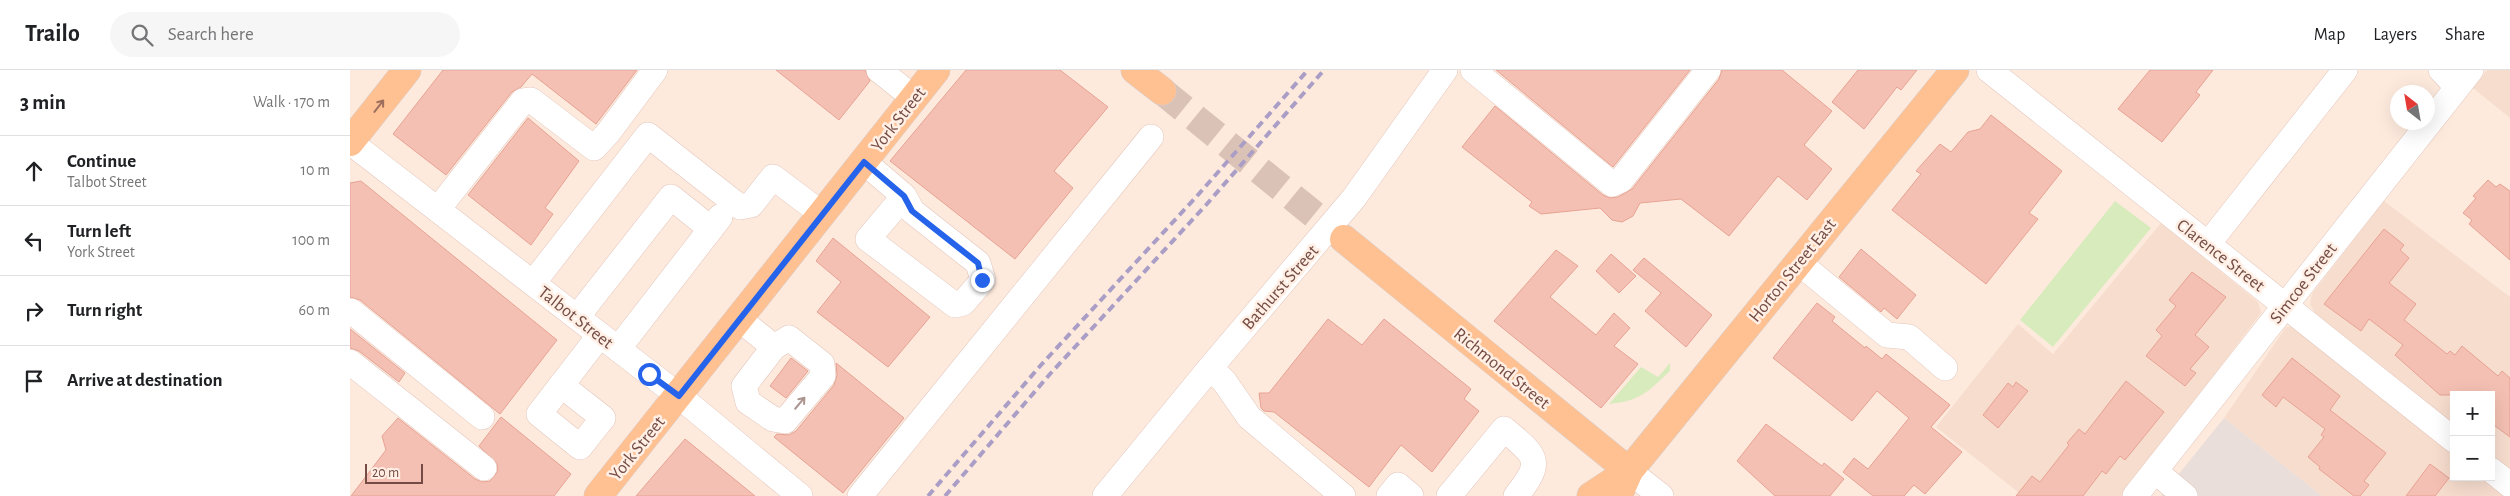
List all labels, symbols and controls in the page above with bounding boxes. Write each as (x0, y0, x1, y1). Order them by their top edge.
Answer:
search box (110, 12, 460, 57)
icon: search (128, 21, 156, 49)
text: Trailo (25, 22, 80, 46)
text: Search here (168, 25, 254, 44)
text: Map (2314, 26, 2345, 44)
text: Layers (2373, 26, 2417, 44)
text: Share (2445, 26, 2485, 44)
street label: York Street (868, 84, 930, 155)
north arrow (2390, 85, 2435, 130)
text: 3 min (20, 92, 66, 113)
text: Walk · 170 m (253, 94, 330, 110)
one-way arrow (373, 100, 384, 113)
text: Continue (67, 152, 136, 171)
icon: ahead (20, 157, 48, 185)
text: 10 m (301, 162, 330, 178)
text: Talbot Street (67, 174, 147, 190)
street label: Horton Street East (1746, 215, 1840, 326)
street label: Clarence Street (2173, 216, 2268, 296)
text: Turn left (67, 222, 131, 241)
icon: left (20, 227, 48, 255)
text: 100 m (292, 232, 330, 248)
street label: Simcoe Street (2267, 240, 2341, 327)
street label: Bathurst Street (1239, 242, 1322, 333)
text: York Street (67, 244, 135, 260)
route end (971, 269, 994, 292)
street label: Talbot Street (535, 283, 616, 353)
icon: right (20, 297, 48, 325)
text: Turn right (67, 301, 142, 320)
text: 60 m (299, 302, 330, 318)
street label: Richmond Street (1450, 325, 1553, 413)
route start (638, 363, 661, 386)
icon: arrive (20, 367, 48, 395)
text: Arrive at destination (67, 371, 223, 390)
map controls (2450, 391, 2495, 481)
button: + (2450, 391, 2495, 436)
one-way arrow (794, 397, 806, 410)
street label: York Street (607, 413, 669, 484)
button: − (2450, 436, 2495, 481)
scale bar (365, 461, 422, 484)
text: 20 m (372, 466, 399, 480)

